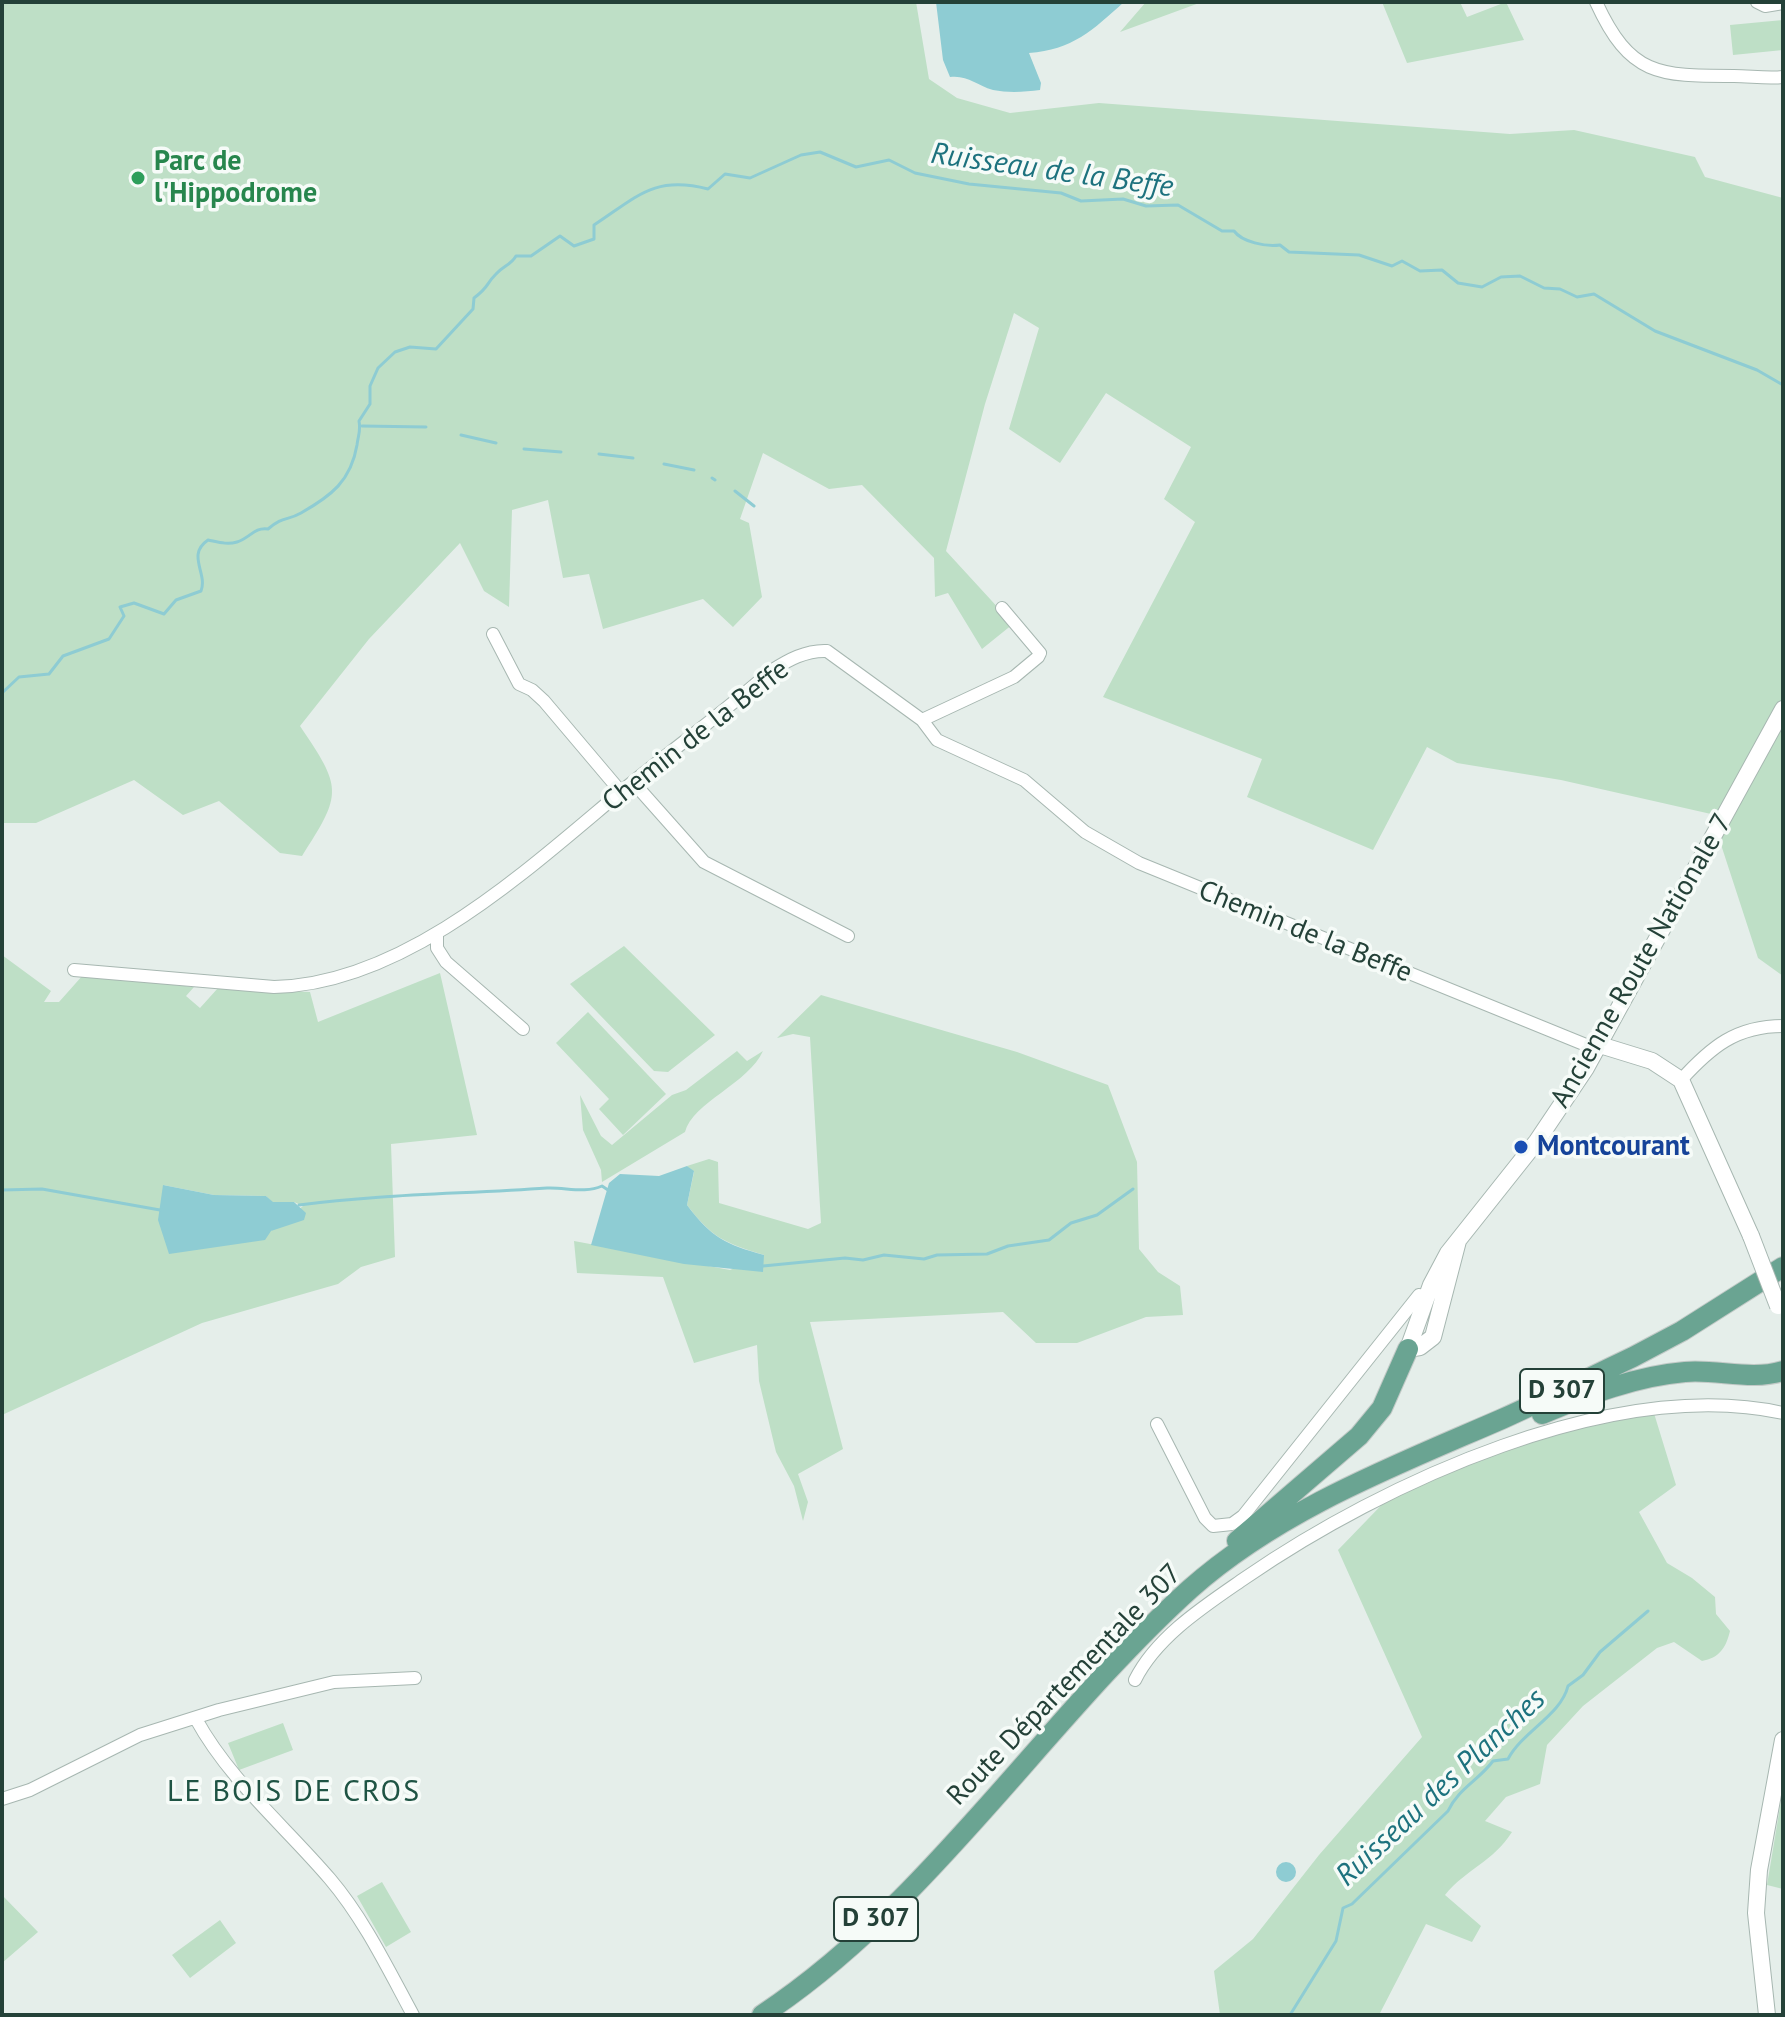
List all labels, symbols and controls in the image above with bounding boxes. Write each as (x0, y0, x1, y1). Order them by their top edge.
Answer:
water label: Ruisseau de la Beffe (929, 136, 1175, 206)
place label: Parc de l'Hippodrome (154, 145, 317, 211)
marker: Parc de l'Hippodrome (129, 169, 147, 187)
street label: Chemin de la Beffe (596, 653, 796, 819)
street label: Ancienne Route Nationale 7 (1544, 808, 1740, 1114)
street label: Chemin de la Beffe (1193, 874, 1417, 990)
place label: Montcourant (1537, 1130, 1690, 1164)
marker: Montcourant (1512, 1138, 1530, 1156)
road number: D 307 (1520, 1369, 1604, 1413)
street label: Route Départementale 307 (941, 1557, 1189, 1813)
water label: Ruisseau des Planches (1329, 1682, 1553, 1894)
district label: LE BOIS DE CROS (167, 1774, 421, 1810)
road number: D 307 (834, 1897, 918, 1941)

